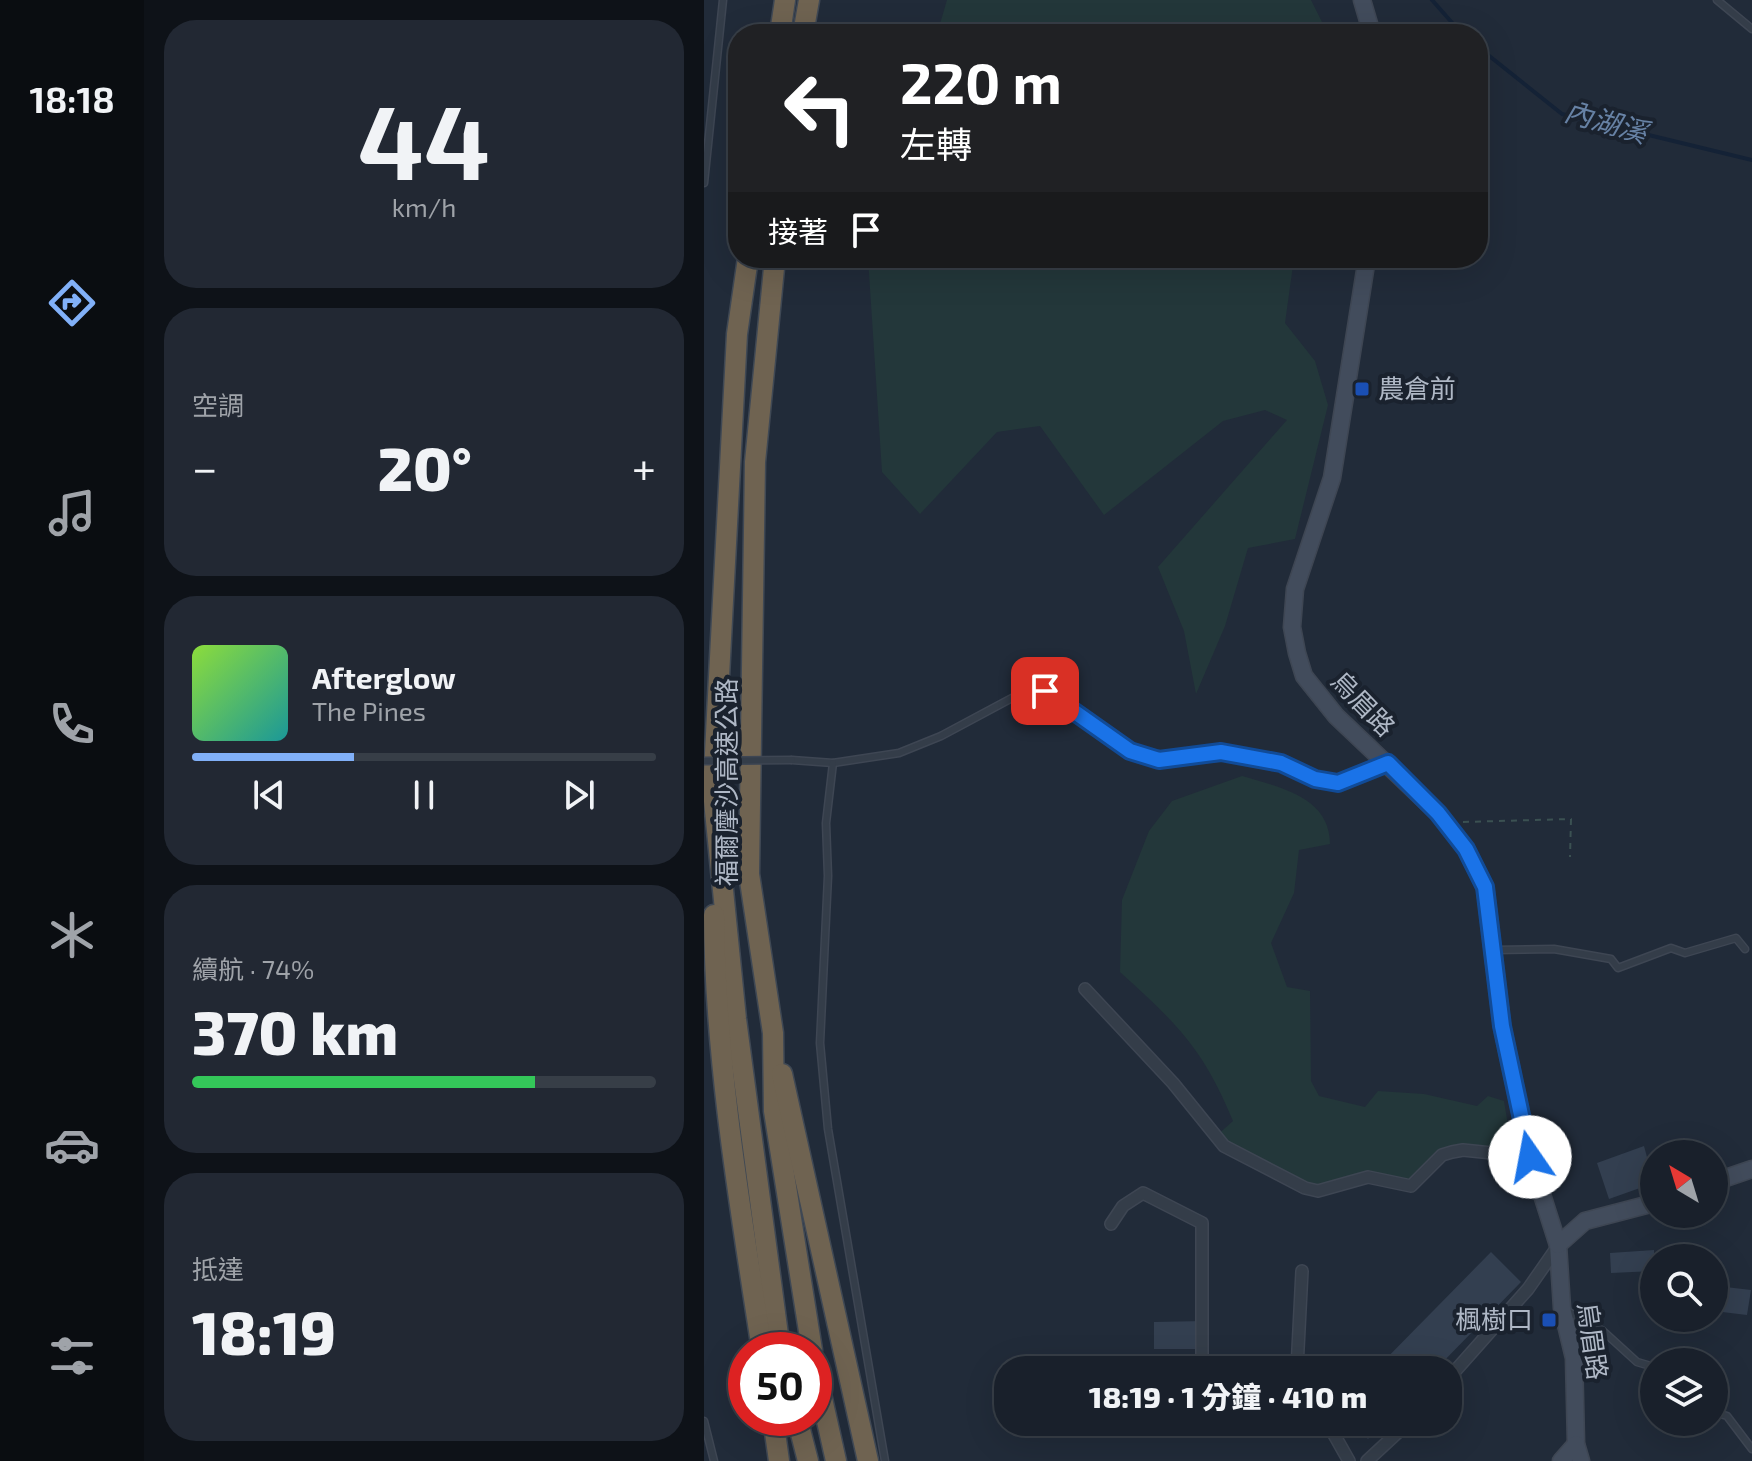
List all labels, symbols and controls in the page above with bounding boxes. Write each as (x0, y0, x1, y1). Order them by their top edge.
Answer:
text: 220 m (900, 48, 1062, 115)
icon: left (768, 56, 872, 160)
text: 44 (358, 76, 490, 201)
text: 18:18 (29, 77, 115, 120)
water label: 內湖溪 (1561, 93, 1655, 150)
text: 左轉 (900, 122, 972, 165)
text: km/h (392, 191, 456, 222)
icon: arrive (844, 208, 888, 252)
text: 接著 (768, 213, 828, 249)
icon: directions (44, 275, 100, 331)
place label: 農倉前 (1378, 372, 1456, 403)
marker: 農倉前 (1353, 380, 1371, 398)
text: 空調 (192, 389, 244, 420)
text: 20° (378, 431, 472, 503)
text: − (192, 440, 218, 493)
text: + (632, 440, 656, 493)
icon: music (44, 485, 100, 541)
pin (1011, 657, 1079, 725)
text: Afterglow (312, 659, 456, 695)
street label: 烏眉路 (1326, 664, 1402, 742)
icon: arrive (1023, 669, 1067, 713)
street label: 福爾摩沙高速公路 (710, 678, 741, 886)
text: The Pines (312, 695, 426, 726)
icon: phone (44, 696, 100, 752)
icon: previous (247, 773, 291, 817)
icon: pause (402, 773, 446, 817)
icon: next (557, 773, 601, 817)
icon: climate (44, 907, 100, 963)
text: 續航 · 74% (192, 953, 314, 984)
text: 370 km (192, 995, 398, 1067)
position arrow (1488, 1115, 1572, 1199)
icon: car (44, 1117, 100, 1173)
north arrow (1640, 1140, 1728, 1228)
map controls (1640, 1140, 1728, 1436)
button: search (1640, 1244, 1728, 1332)
text: 抵達 (192, 1253, 244, 1284)
text: 18:19 (192, 1295, 336, 1367)
street label: 烏眉路 (1573, 1300, 1614, 1382)
place label: 楓樹口 (1455, 1303, 1533, 1334)
marker: 楓樹口 (1540, 1311, 1558, 1329)
icon: filters (44, 1328, 100, 1384)
speed limit sign: 50 (728, 1332, 832, 1436)
button: layers (1640, 1348, 1728, 1436)
text: 18:19 · 1 分鐘 · 410 m (1089, 1378, 1367, 1414)

